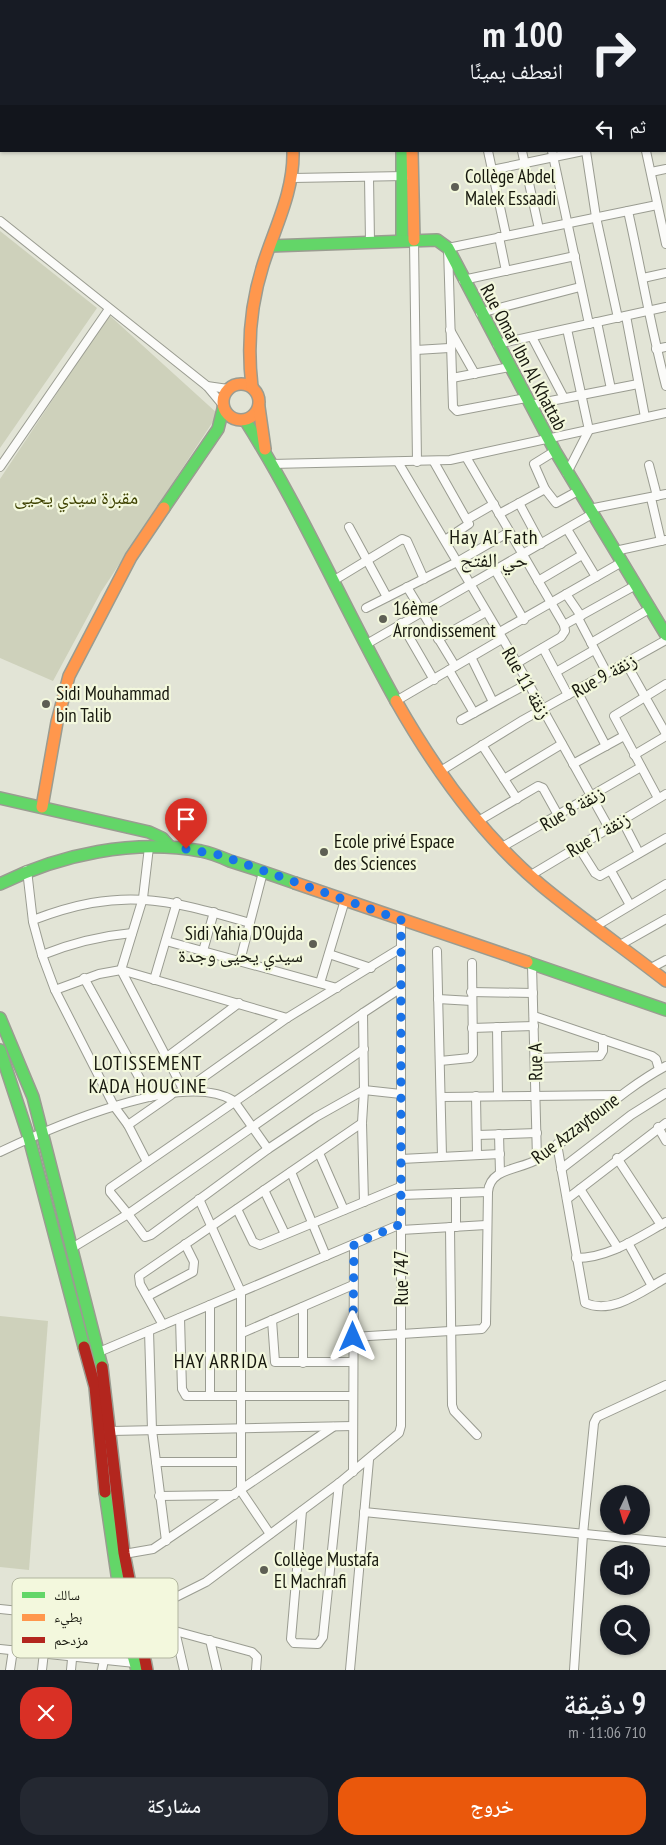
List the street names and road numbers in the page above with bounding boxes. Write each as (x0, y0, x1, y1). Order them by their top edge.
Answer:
street label: Rue Omar Ibn Al Khattab (475, 280, 573, 434)
street label: Rue 11 زنقة (497, 643, 557, 723)
street label: Rue 9 زنقة (567, 647, 641, 703)
street label: Rue 8 زنقة (536, 780, 608, 836)
street label: Rue 7 زنقة (562, 806, 634, 862)
street label: Rue A (523, 1043, 547, 1081)
street label: Rue Azzaytoune (526, 1087, 624, 1169)
street label: Rue 747 (389, 1251, 413, 1305)

